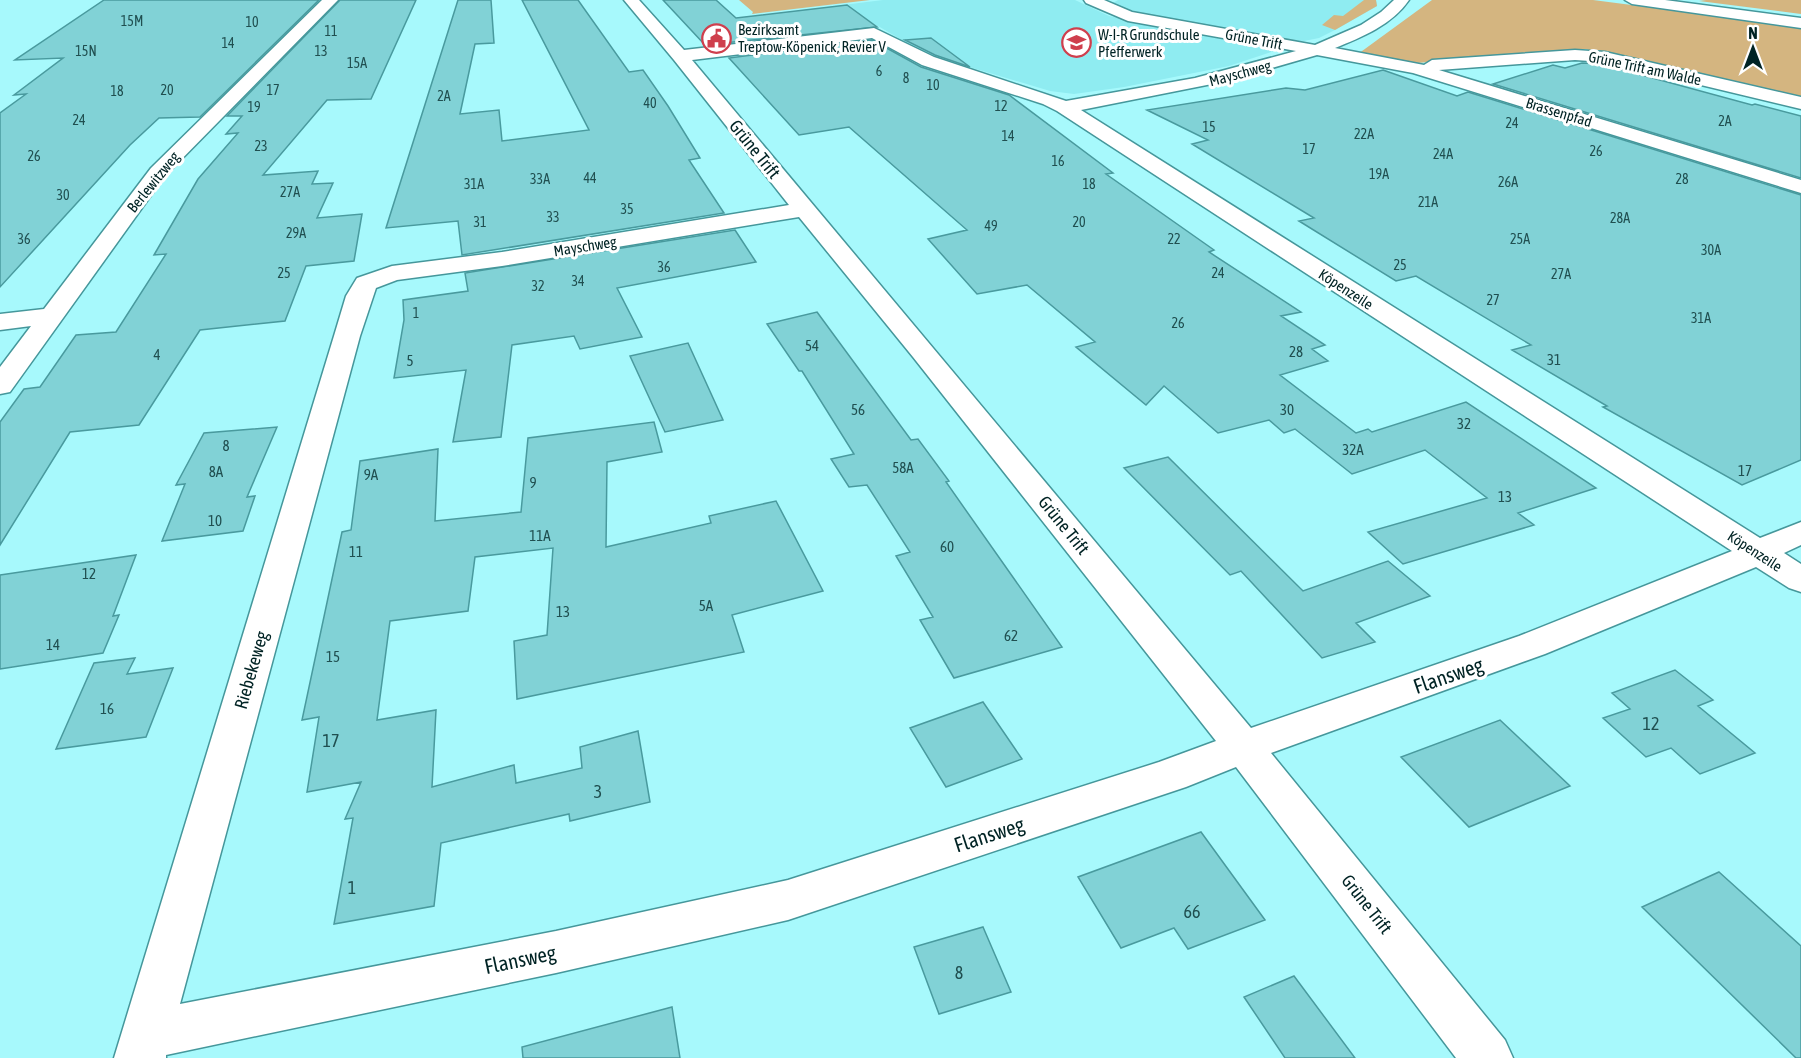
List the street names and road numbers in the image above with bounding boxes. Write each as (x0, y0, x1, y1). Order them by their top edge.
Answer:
street label: Grüne Trift (1224, 25, 1284, 53)
street label: Grüne Trift am Walde (1587, 48, 1703, 88)
street label: Mayschweg (1207, 56, 1273, 89)
street label: Brassenpfad (1524, 94, 1594, 130)
street label: Grüne Trift (725, 115, 785, 183)
street label: Berlewitzweg (123, 148, 183, 216)
street label: Mayschweg (552, 233, 618, 259)
street label: Köpenzeile (1316, 265, 1377, 313)
street label: Grüne Trift (1034, 491, 1094, 559)
street label: Köpenzeile (1725, 527, 1786, 575)
street label: Riebekeweg (230, 628, 272, 711)
street label: Flansweg (1410, 652, 1486, 698)
street label: Flansweg (951, 811, 1027, 857)
street label: Grüne Trift (1337, 870, 1397, 938)
street label: Flansweg (482, 940, 558, 978)

